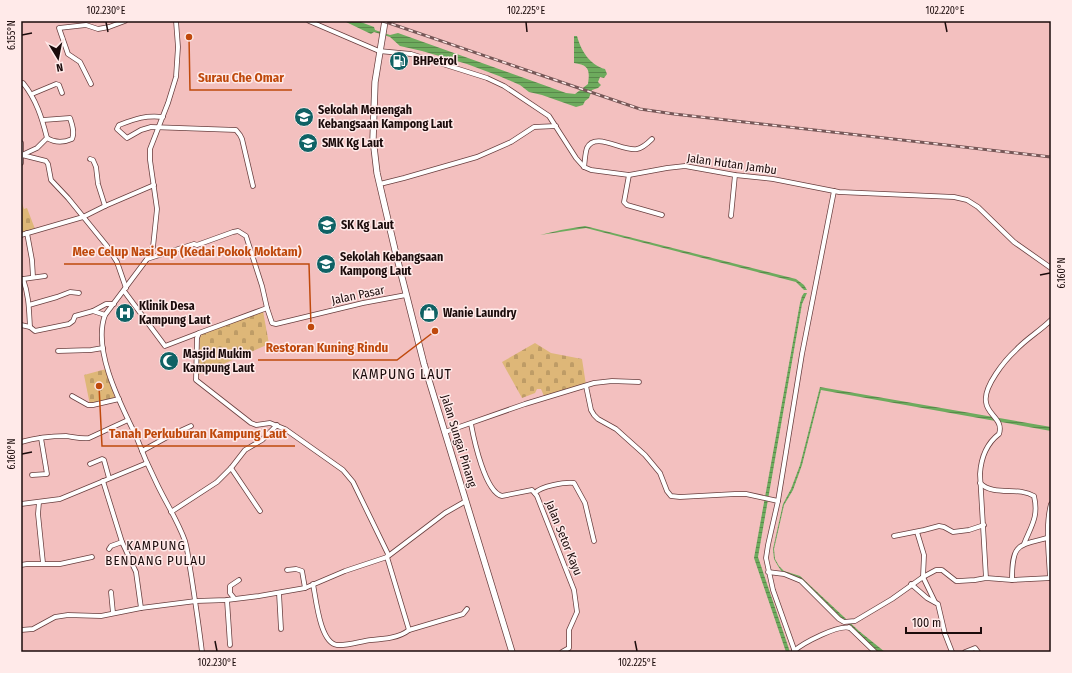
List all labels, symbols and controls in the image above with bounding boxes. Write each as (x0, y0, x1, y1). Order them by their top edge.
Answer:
text: 102.230°E (86, 5, 126, 17)
text: 102.225°E (507, 5, 545, 17)
text: 102.220°E (926, 5, 965, 17)
text: 6.155°N (6, 20, 18, 50)
north arrow (38, 38, 78, 78)
fuel station icon: BHPetrol (388, 50, 410, 72)
place label: BHPetrol (413, 54, 458, 68)
text: N (55, 60, 64, 74)
callout: Surau Che Omar (190, 65, 292, 90)
text: Surau Che Omar (198, 70, 284, 85)
place label: Sekolah Menengah Kebangsaan Kampong Laut (318, 103, 454, 131)
school or university icon: Sekolah Menengah Kebangsaan Kampong Laut (293, 106, 315, 128)
school or university icon: SMK Kg Laut (297, 132, 319, 154)
place label: SMK Kg Laut (322, 136, 384, 150)
street label: Jalan Hutan Jambu (686, 151, 778, 177)
school or university icon: SK Kg Laut (316, 214, 338, 236)
place label: SK Kg Laut (341, 218, 395, 232)
callout: Mee Celup Nasi Sup (Kedai Pokok Moktam) (64, 239, 309, 264)
text: Mee Celup Nasi Sup (Kedai Pokok Moktam) (72, 244, 302, 259)
place label: Sekolah Kebangsaan Kampong Laut (340, 250, 443, 278)
school or university icon: Sekolah Kebangsaan Kampong Laut (315, 253, 337, 275)
text: 6.160°N (1056, 258, 1068, 288)
street label: Jalan Pasar (330, 282, 387, 307)
place label: Klinik Desa Kampung Laut (139, 299, 211, 327)
hospital icon: Klinik Desa Kampung Laut (114, 302, 136, 324)
shop icon: Wanie Laundry (418, 302, 440, 324)
place label: Wanie Laundry (443, 306, 517, 320)
callout: Restoran Kuning Rindu (258, 335, 397, 360)
text: Restoran Kuning Rindu (266, 340, 389, 355)
place label: Masjid Mukim Kampung Laut (183, 347, 255, 375)
mosque icon: Masjid Mukim Kampung Laut (158, 350, 180, 372)
district label: KAMPUNG LAUT (352, 366, 452, 383)
street label: Jalan Sungai Pinang (438, 393, 480, 489)
callout: Tanah Perkuburan Kampung Laut (102, 421, 295, 446)
text: Tanah Perkuburan Kampung Laut (109, 426, 287, 441)
text: 6.160°N (6, 439, 18, 469)
street label: Jalan Setor Kayu (543, 498, 585, 578)
district label: KAMPUNG BENDANG PULAU (105, 538, 207, 568)
scale bar (906, 609, 981, 635)
text: 100 m (912, 616, 941, 630)
text: 102.230°E (197, 657, 237, 669)
text: 102.225°E (618, 657, 656, 669)

